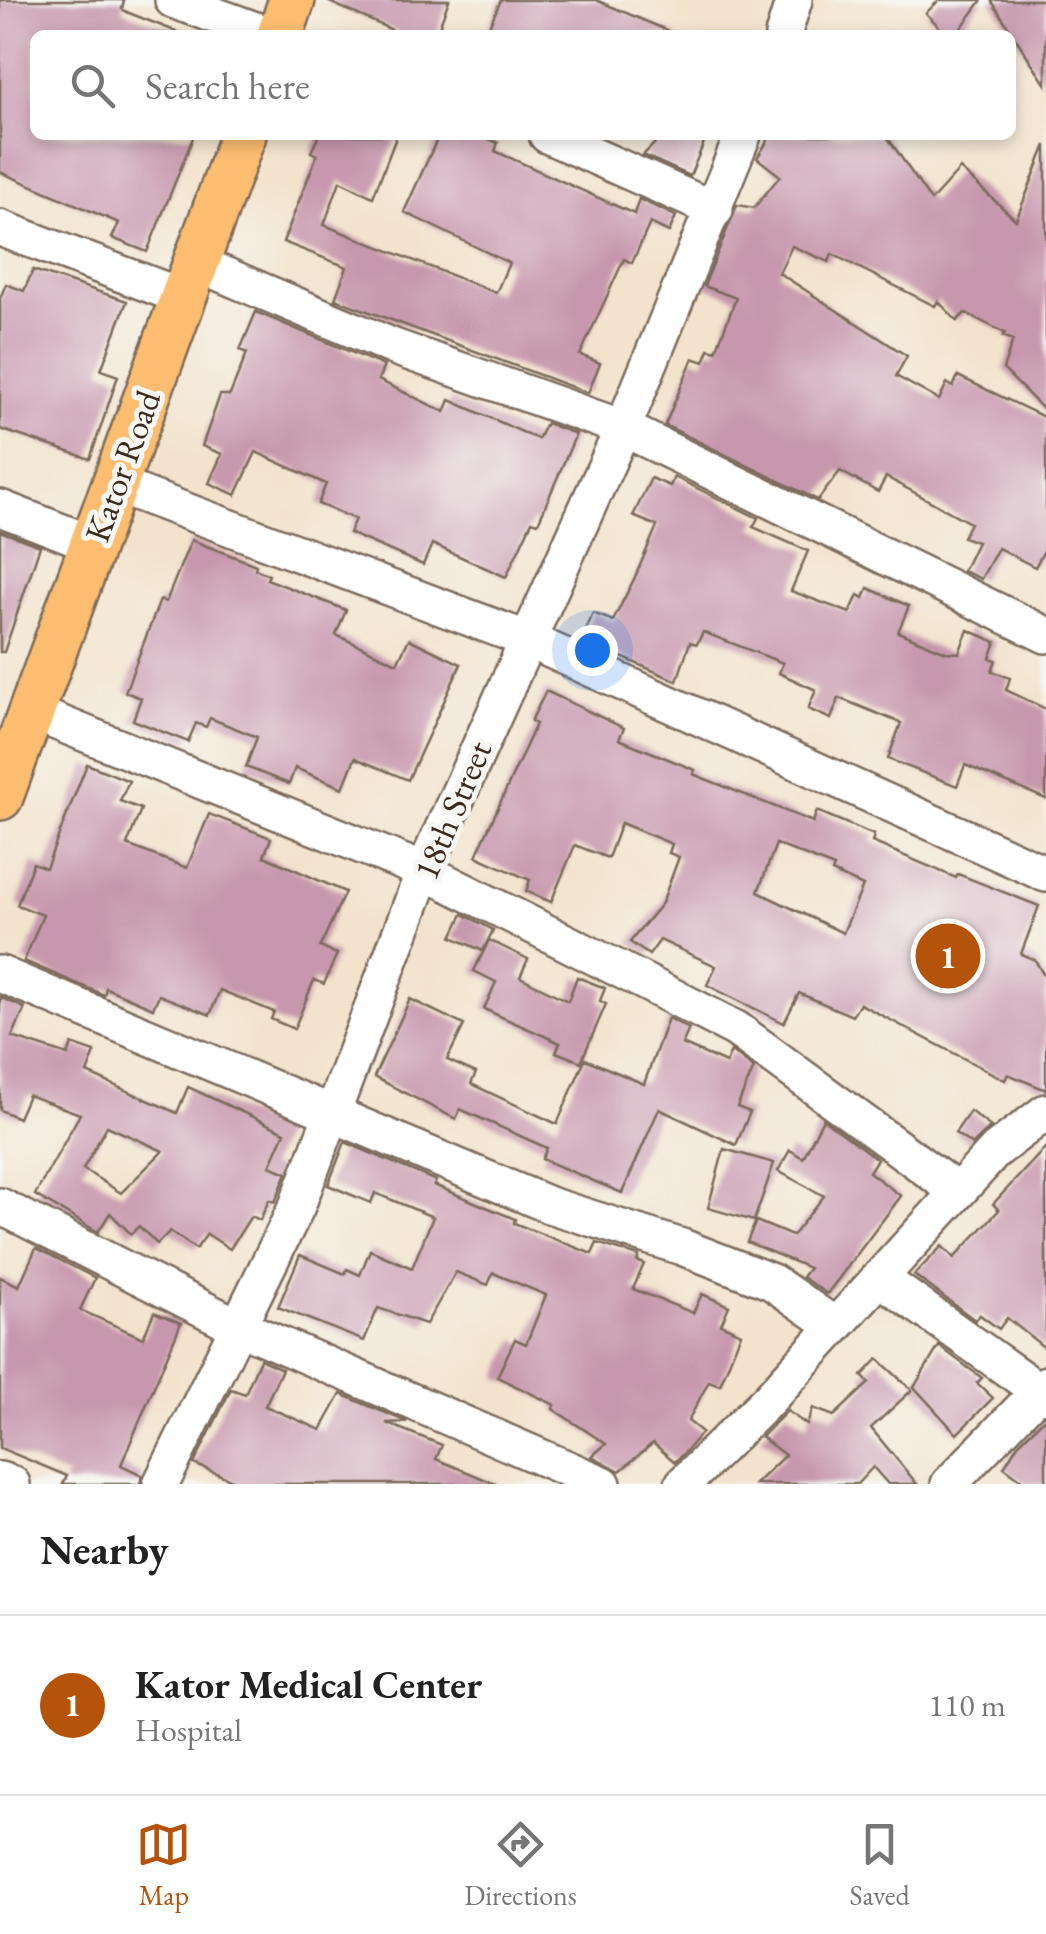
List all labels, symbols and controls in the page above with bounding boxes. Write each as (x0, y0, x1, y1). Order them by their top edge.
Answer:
search box (30, 30, 1016, 140)
icon: search (65, 58, 120, 113)
text: Search here (145, 61, 310, 110)
street label: Kator Road (74, 384, 170, 548)
your location (567, 625, 618, 676)
street label: 18th Street (403, 734, 501, 886)
pin: 1 (916, 918, 980, 994)
text: Nearby (40, 1522, 169, 1577)
text: Kator Medical Center (135, 1660, 482, 1709)
text: 1 (64, 1684, 81, 1726)
text: 110 m (929, 1684, 1006, 1726)
text: Hospital (135, 1709, 242, 1751)
tab: Map (136, 1817, 191, 1913)
tab: Directions (464, 1817, 577, 1913)
tab: Saved (850, 1817, 910, 1913)

